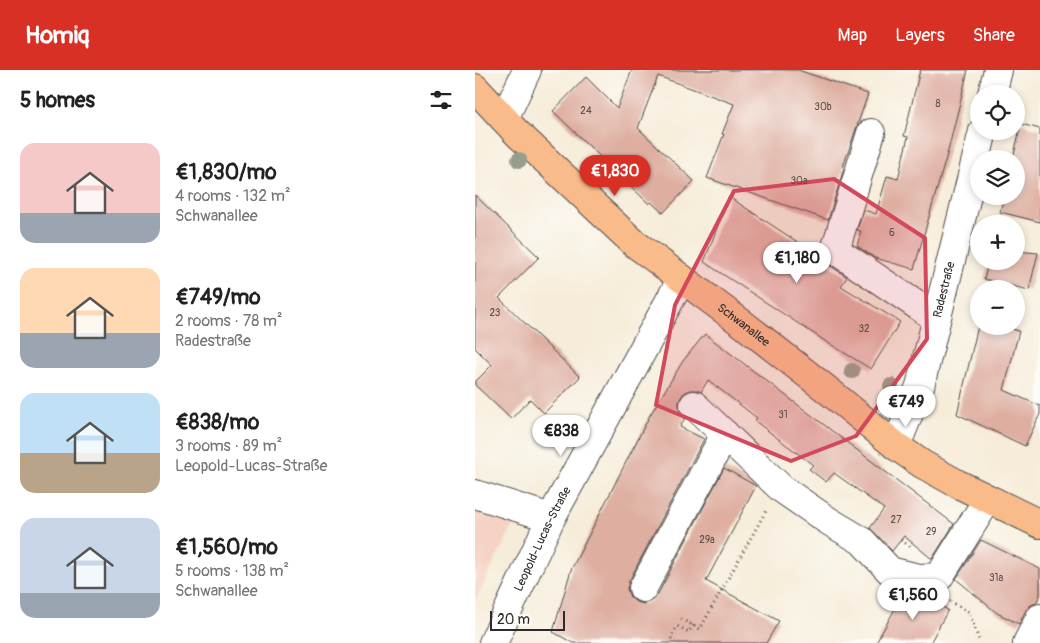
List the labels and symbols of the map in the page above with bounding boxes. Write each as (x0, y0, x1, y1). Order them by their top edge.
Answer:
house number: 8 (935, 98, 941, 110)
house number: 30b (814, 101, 832, 113)
house number: 24 (580, 105, 592, 117)
pin: €1,830 (574, 154, 656, 197)
house number: 30a (790, 175, 808, 187)
house number: 6 (889, 227, 895, 239)
pin: €1,180 (756, 242, 838, 284)
street label: Radestraße (930, 260, 958, 319)
street label: Schwanallee (714, 300, 773, 350)
house number: 23 (490, 307, 501, 319)
house number: 32 (858, 323, 870, 335)
pin: €749 (876, 386, 936, 428)
house number: 31 (778, 409, 788, 421)
pin: €838 (531, 414, 591, 457)
street label: Leopold-Lucas-Straße (511, 484, 574, 594)
house number: 27 (891, 514, 902, 526)
house number: 29 (926, 526, 936, 538)
house number: 29a (699, 534, 715, 546)
house number: 31a (989, 572, 1003, 584)
pin: €1,560 (872, 578, 954, 621)
scale bar (490, 608, 565, 631)

